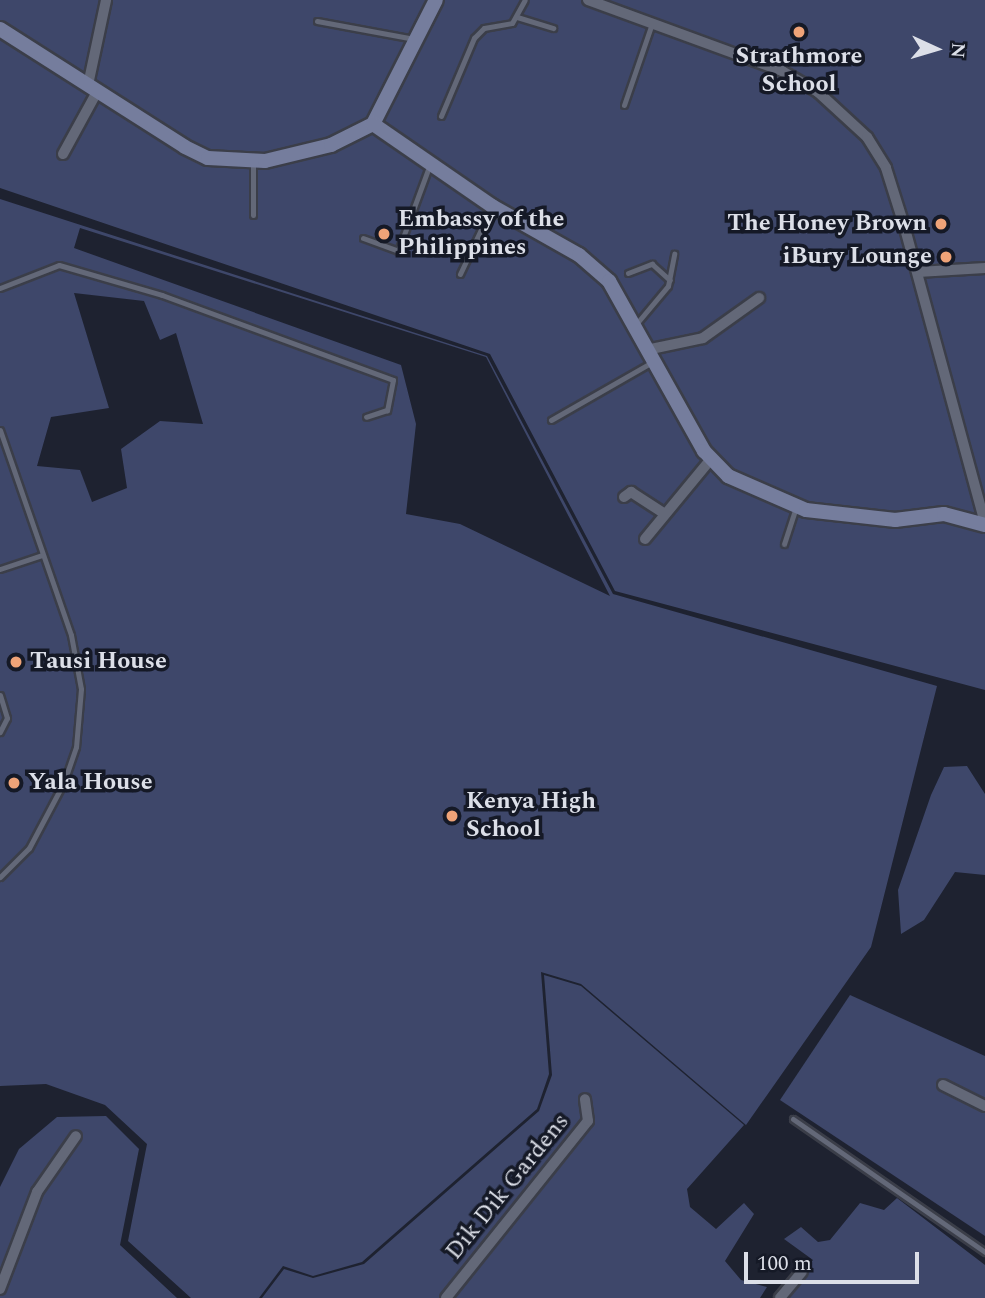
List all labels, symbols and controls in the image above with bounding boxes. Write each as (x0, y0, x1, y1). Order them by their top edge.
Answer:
north arrow (901, 14, 971, 84)
marker: Strathmore School (791, 24, 807, 40)
text: N (942, 42, 972, 59)
place label: Strathmore School (736, 43, 862, 99)
place label: Embassy of the Philippines (398, 206, 564, 262)
place label: The Honey Brown (727, 210, 927, 238)
marker: The Honey Brown (933, 216, 949, 232)
marker: Embassy of the Philippines (376, 226, 392, 242)
place label: iBury Lounge (783, 243, 932, 271)
marker: iBury Lounge (938, 249, 954, 265)
place label: Tausi House (30, 648, 167, 676)
marker: Tausi House (8, 654, 24, 670)
place label: Yala House (28, 769, 153, 797)
marker: Yala House (6, 775, 22, 791)
place label: Kenya High School (466, 788, 596, 844)
marker: Kenya High School (444, 808, 460, 824)
street label: Dik Dik Gardens (440, 1108, 576, 1266)
scale bar (747, 1238, 922, 1282)
text: 100 m (757, 1248, 812, 1280)

